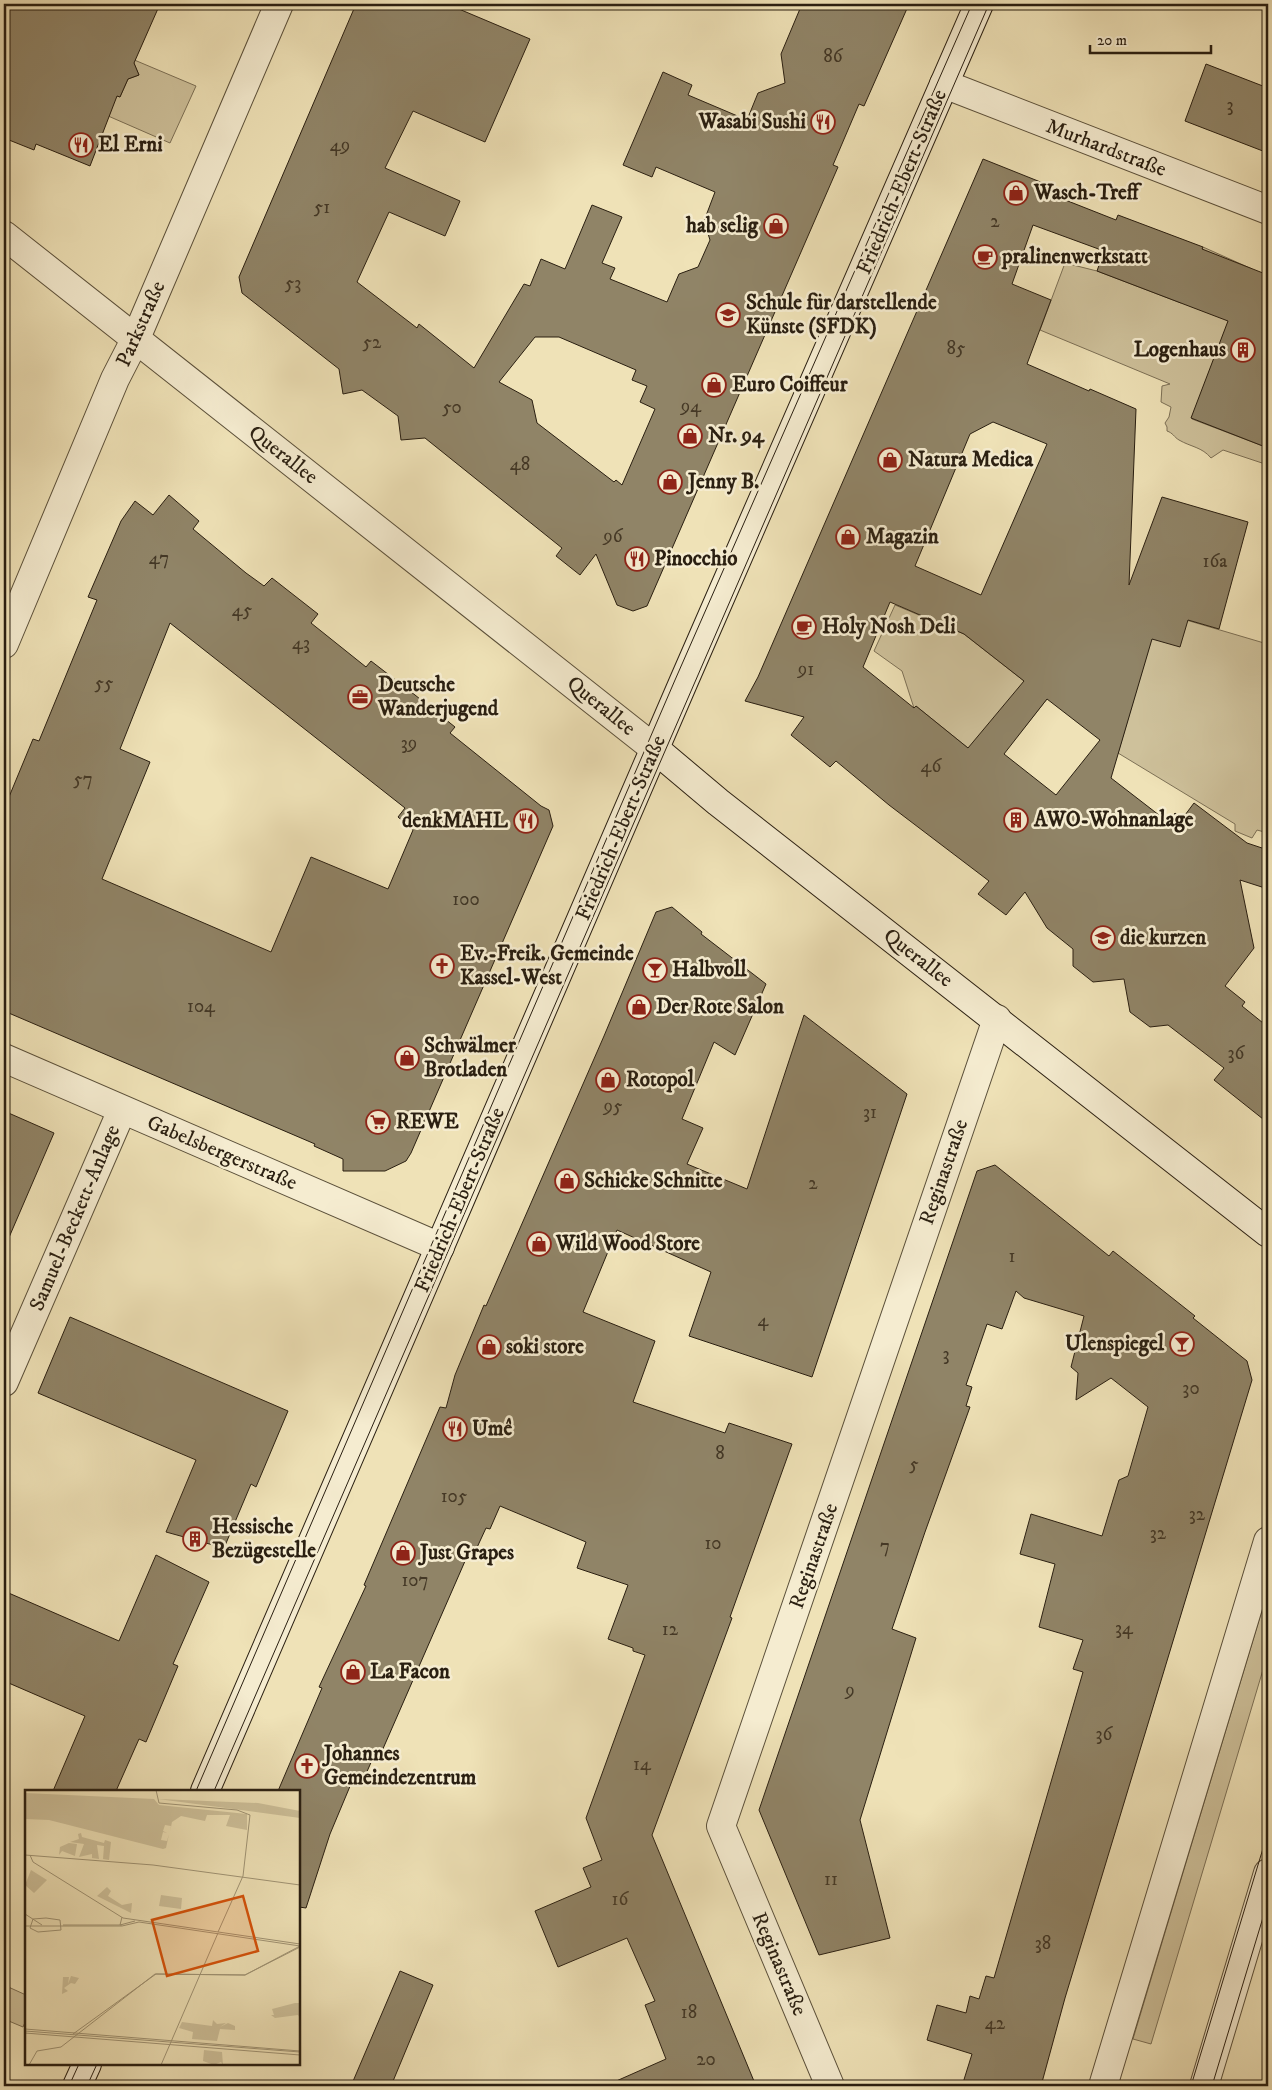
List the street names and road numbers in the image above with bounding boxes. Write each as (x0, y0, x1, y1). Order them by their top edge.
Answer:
street label: Friedrich-Ebert-Straße (851, 85, 953, 278)
street label: Murhardstraße (1042, 113, 1170, 183)
street label: Parkstraße (111, 277, 172, 371)
street label: Querallee (243, 420, 323, 490)
street label: Querallee (561, 670, 641, 742)
street label: Friedrich-Ebert-Straße (570, 731, 672, 924)
street label: Querallee (878, 923, 958, 993)
street label: Friedrich-Ebert-Straße (409, 1103, 511, 1296)
street label: Gabelsbergerstraße (143, 1110, 301, 1196)
street label: Reginastraße (914, 1115, 974, 1228)
street label: Samuel-Beckett-Anlage (24, 1121, 126, 1315)
street label: Reginastraße (784, 1499, 844, 1612)
street label: Reginastraße (746, 1908, 813, 2020)

